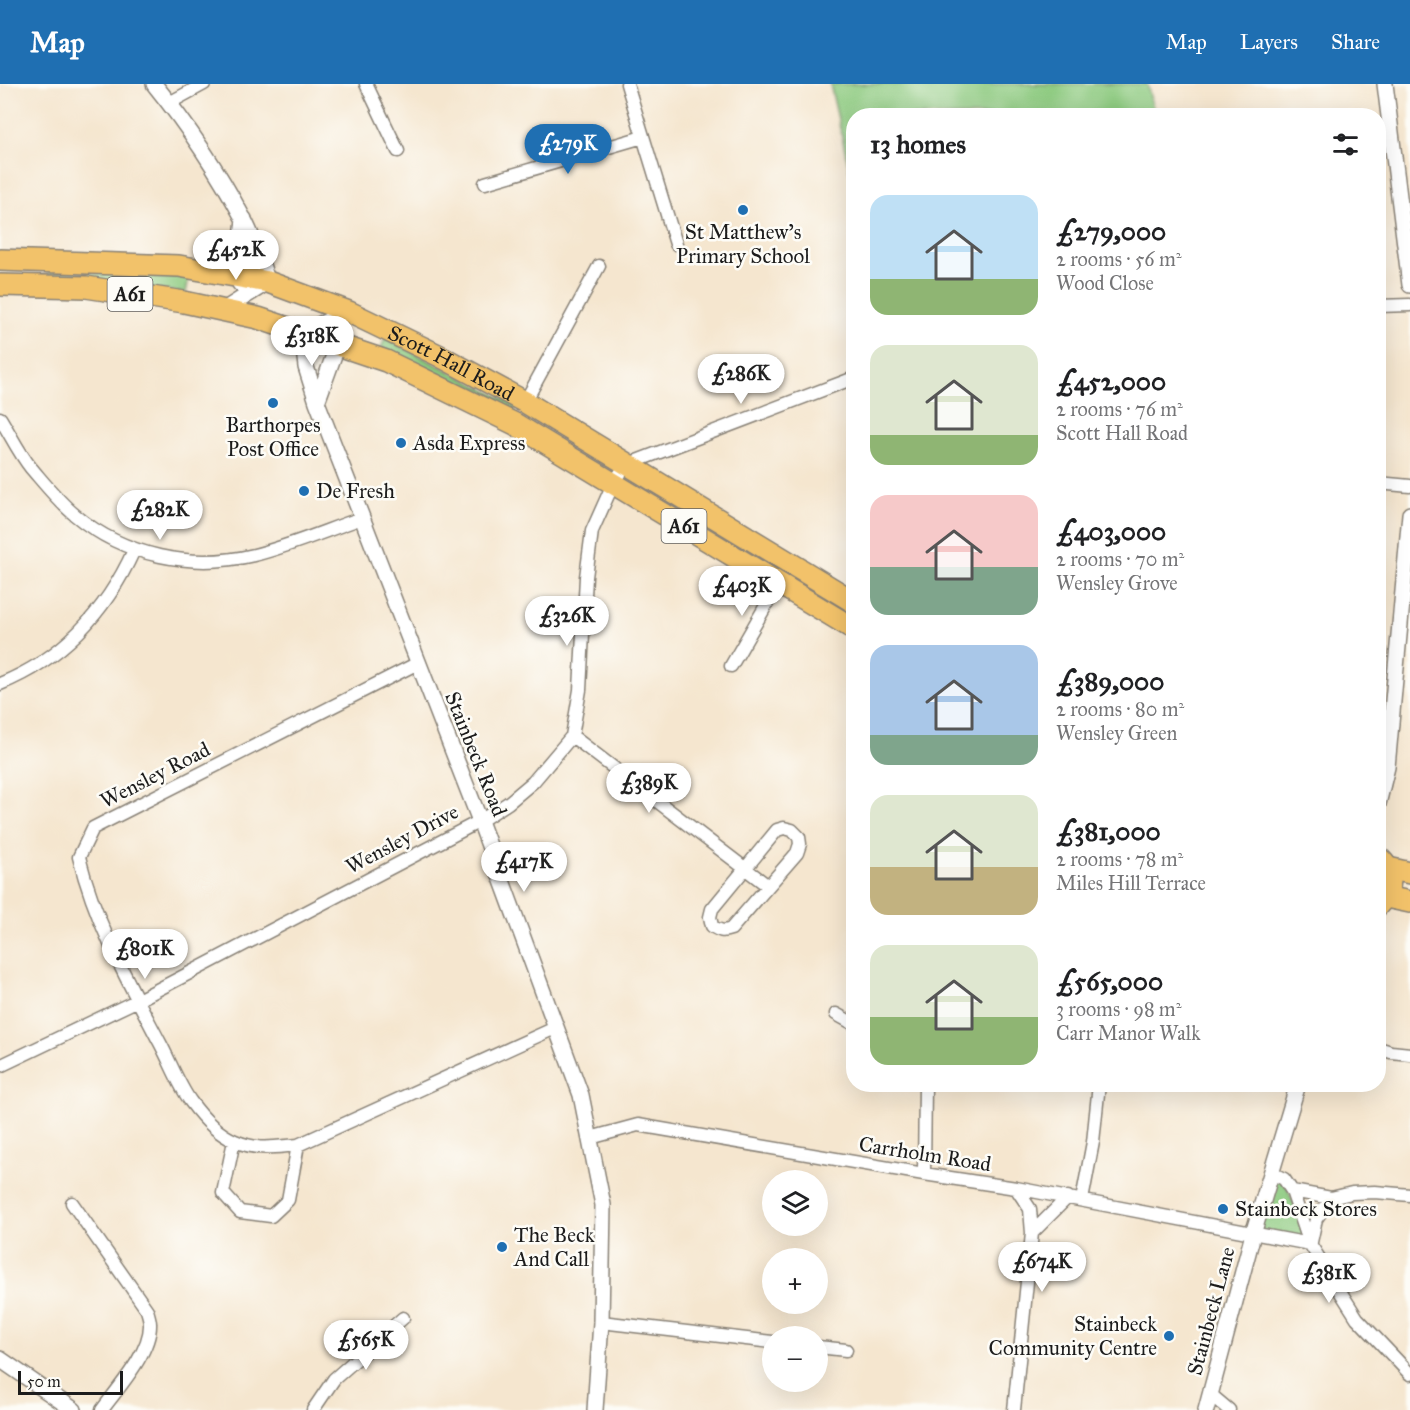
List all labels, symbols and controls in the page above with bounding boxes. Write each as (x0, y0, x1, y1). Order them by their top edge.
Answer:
text: Map (30, 25, 85, 60)
text: Map (1166, 29, 1207, 55)
text: Layers (1240, 29, 1298, 55)
text: Share (1331, 29, 1380, 55)
pin: £279K (526, 124, 610, 175)
text: 13 homes (870, 128, 966, 160)
icon: filters (1329, 128, 1362, 161)
text: £279K (539, 131, 597, 155)
marker: St Matthew's Primary School (736, 203, 750, 217)
text: £279,000 (1056, 215, 1166, 247)
place label: St Matthew's Primary School (676, 219, 810, 269)
icon: home (918, 219, 990, 291)
pin: £452K (194, 230, 278, 281)
text: £452K (207, 237, 265, 261)
text: 2 rooms · 56 m² (1056, 247, 1182, 271)
text: Wood Close (1056, 271, 1154, 295)
road number: A61 (108, 277, 152, 311)
pin: £318K (270, 316, 354, 367)
street label: Scott Hall Road (384, 320, 519, 407)
text: £318K (285, 323, 339, 347)
pin: £286K (699, 354, 783, 405)
text: £286K (712, 361, 770, 385)
text: £452,000 (1056, 365, 1166, 397)
icon: home (918, 369, 990, 441)
marker: Barthorpes Post Office (266, 396, 280, 410)
text: 2 rooms · 76 m² (1056, 397, 1183, 421)
place label: Barthorpes Post Office (225, 412, 321, 462)
text: Scott Hall Road (1056, 421, 1188, 445)
place label: Asda Express (412, 430, 525, 456)
marker: Asda Express (394, 436, 408, 450)
place label: De Fresh (316, 478, 395, 504)
marker: De Fresh (297, 484, 311, 498)
pin: £282K (118, 490, 202, 541)
text: £282K (131, 497, 189, 521)
road number: A61 (662, 509, 706, 543)
text: £403,000 (1056, 515, 1166, 547)
icon: home (918, 519, 990, 591)
text: 2 rooms · 70 m² (1056, 547, 1184, 571)
pin: £403K (700, 566, 784, 617)
text: Wensley Grove (1056, 571, 1178, 595)
text: £403K (713, 573, 771, 597)
pin: £326K (525, 596, 609, 647)
text: £326K (539, 603, 595, 627)
text: £389,000 (1056, 665, 1164, 697)
icon: home (918, 669, 990, 741)
street label: Stainbeck Road (439, 688, 513, 821)
text: 2 rooms · 80 m² (1056, 697, 1184, 721)
text: Wensley Green (1056, 721, 1177, 745)
street label: Wensley Road (96, 736, 215, 814)
pin: £389K (607, 763, 691, 814)
text: £389K (620, 770, 678, 794)
street label: Wensley Drive (341, 798, 463, 880)
text: £381,000 (1056, 815, 1161, 847)
icon: home (918, 819, 990, 891)
pin: £417K (482, 842, 566, 893)
text: 2 rooms · 78 m² (1056, 847, 1183, 871)
text: £417K (495, 849, 553, 873)
text: Miles Hill Terrace (1056, 871, 1206, 895)
pin: £801K (103, 929, 187, 980)
text: £801K (116, 936, 174, 960)
text: £565,000 (1056, 965, 1163, 997)
icon: home (918, 969, 990, 1041)
text: 3 rooms · 98 m² (1056, 997, 1181, 1021)
text: Carr Manor Walk (1056, 1021, 1200, 1045)
street label: Carrholm Road (857, 1131, 993, 1177)
map controls (762, 1170, 828, 1392)
button: layers (762, 1170, 828, 1236)
place label: Stainbeck Stores (1235, 1196, 1377, 1222)
marker: Stainbeck Stores (1216, 1202, 1230, 1216)
place label: The Beck And Call (513, 1222, 595, 1272)
marker: The Beck And Call (495, 1240, 509, 1254)
pin: £674K (1000, 1242, 1084, 1293)
street label: Stainbeck Lane (1181, 1244, 1241, 1378)
button: + (762, 1248, 828, 1314)
text: £674K (1012, 1249, 1072, 1273)
pin: £381K (1287, 1253, 1371, 1304)
text: £381K (1302, 1260, 1356, 1284)
place label: Stainbeck Community Centre (989, 1311, 1157, 1361)
pin: £565K (324, 1320, 408, 1371)
button: − (762, 1326, 828, 1392)
text: £565K (338, 1327, 394, 1351)
marker: Stainbeck Community Centre (1162, 1329, 1176, 1343)
scale bar (18, 1368, 123, 1396)
text: 50 m (27, 1372, 61, 1391)

